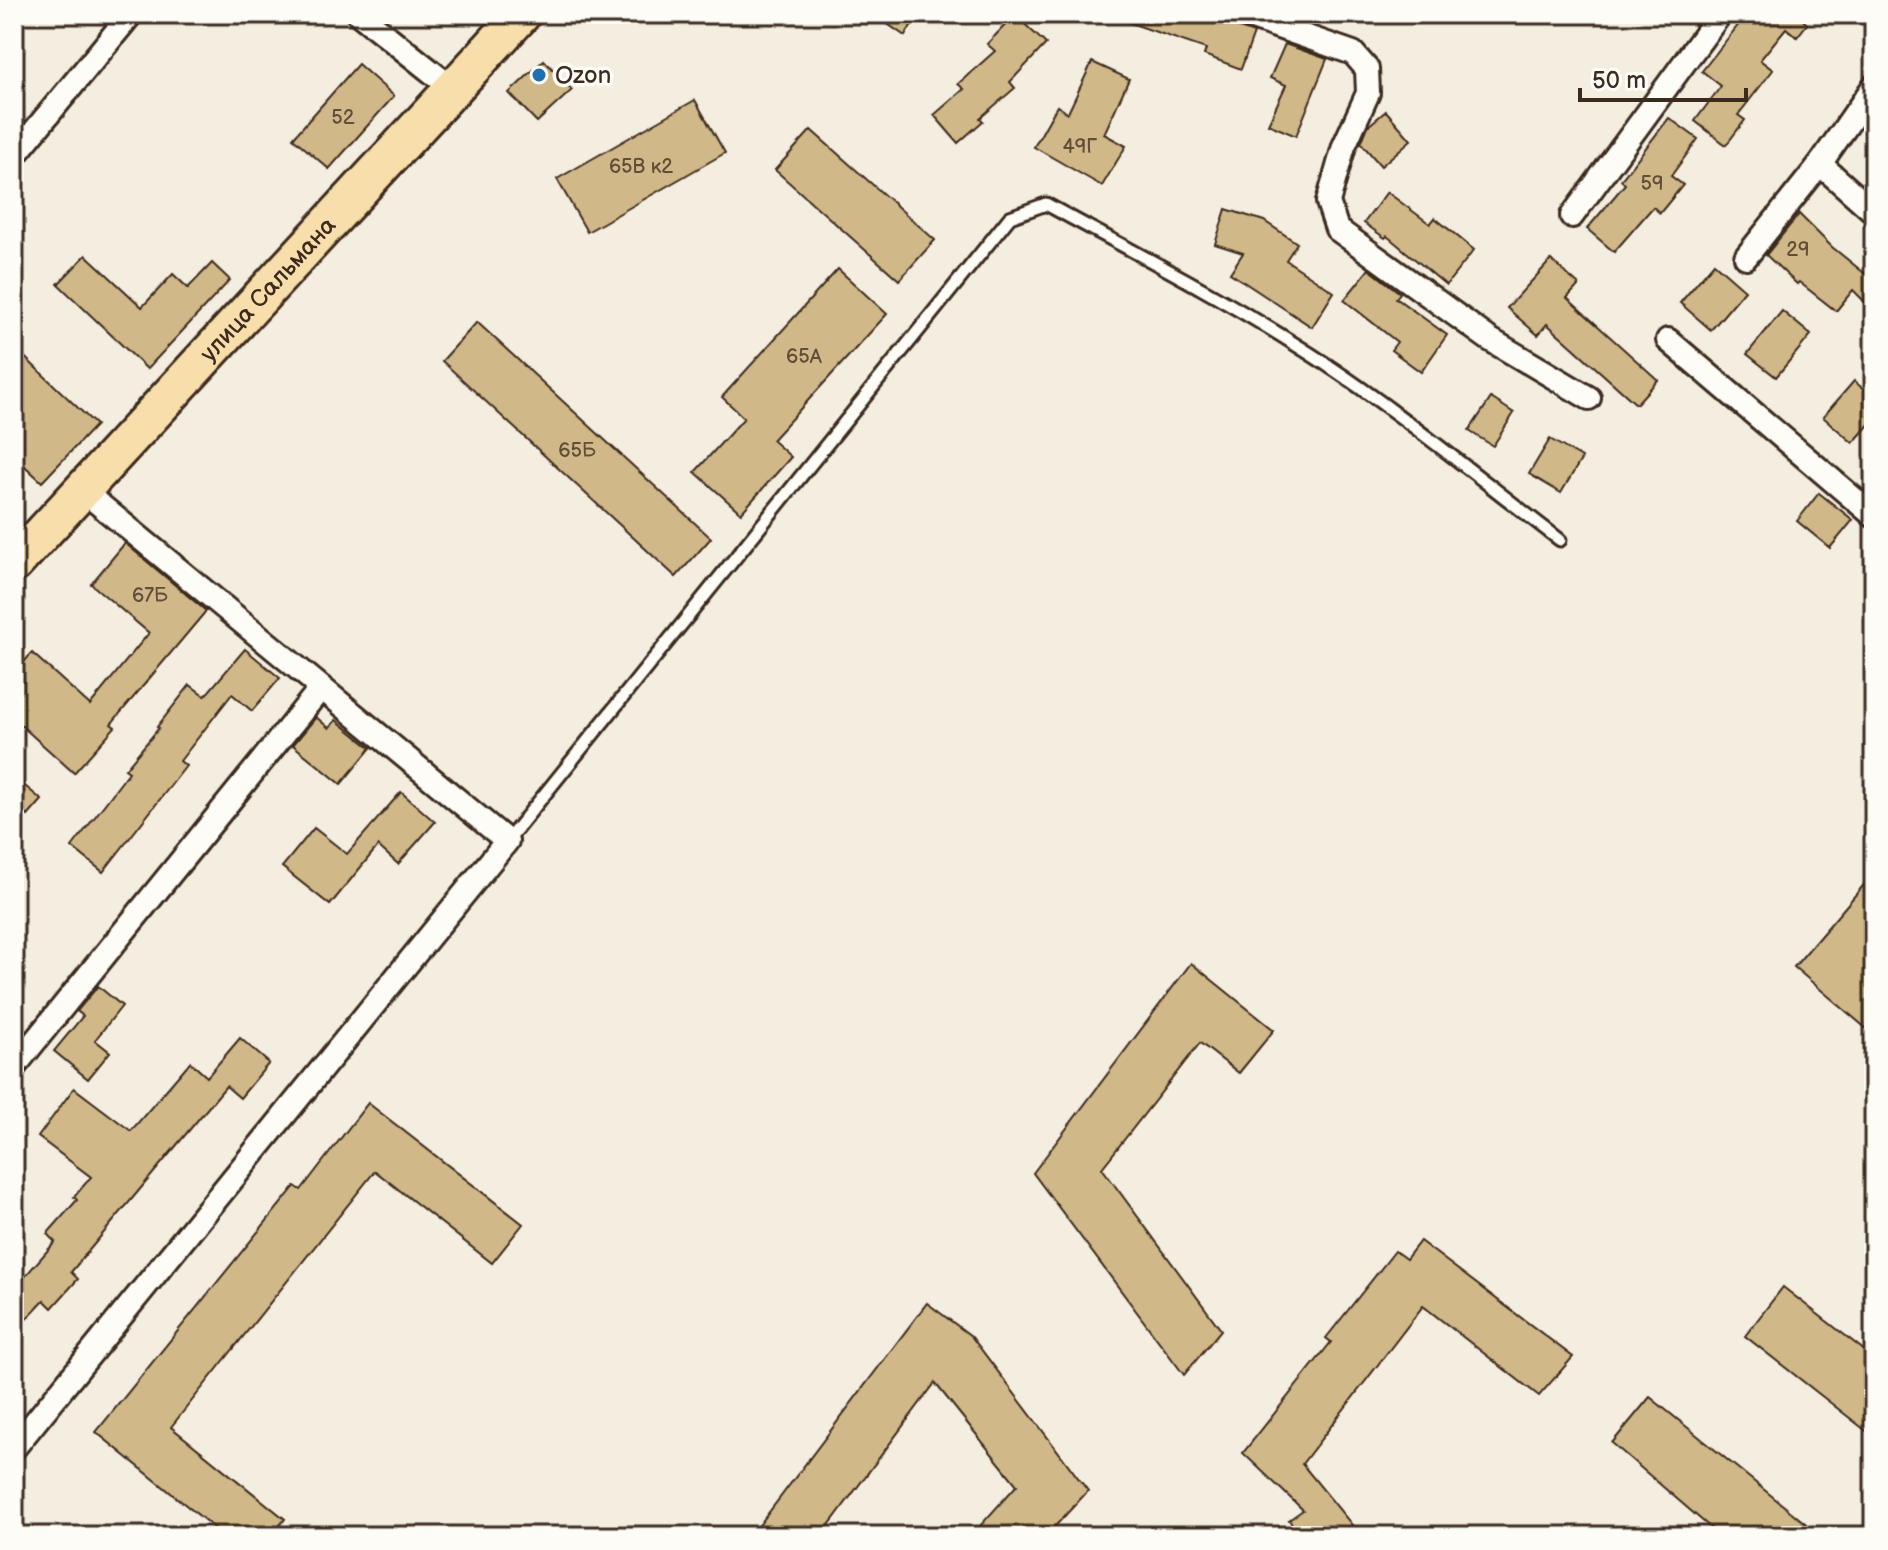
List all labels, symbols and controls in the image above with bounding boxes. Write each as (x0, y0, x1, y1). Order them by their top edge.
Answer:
scale bar (1580, 52, 1746, 102)
place label: Ozon (555, 61, 611, 90)
marker: Ozon (530, 66, 548, 84)
text: 50 m (1592, 66, 1646, 95)
house number: 52 (331, 106, 355, 130)
house number: 49Г (1063, 135, 1097, 159)
house number: 65В к2 (609, 155, 673, 179)
house number: 59 (1640, 172, 1664, 196)
street label: улица Сальмана (194, 211, 342, 368)
house number: 29 (1786, 238, 1810, 262)
house number: 65А (786, 345, 823, 369)
house number: 65Б (558, 439, 596, 463)
house number: 67Б (132, 584, 168, 608)

